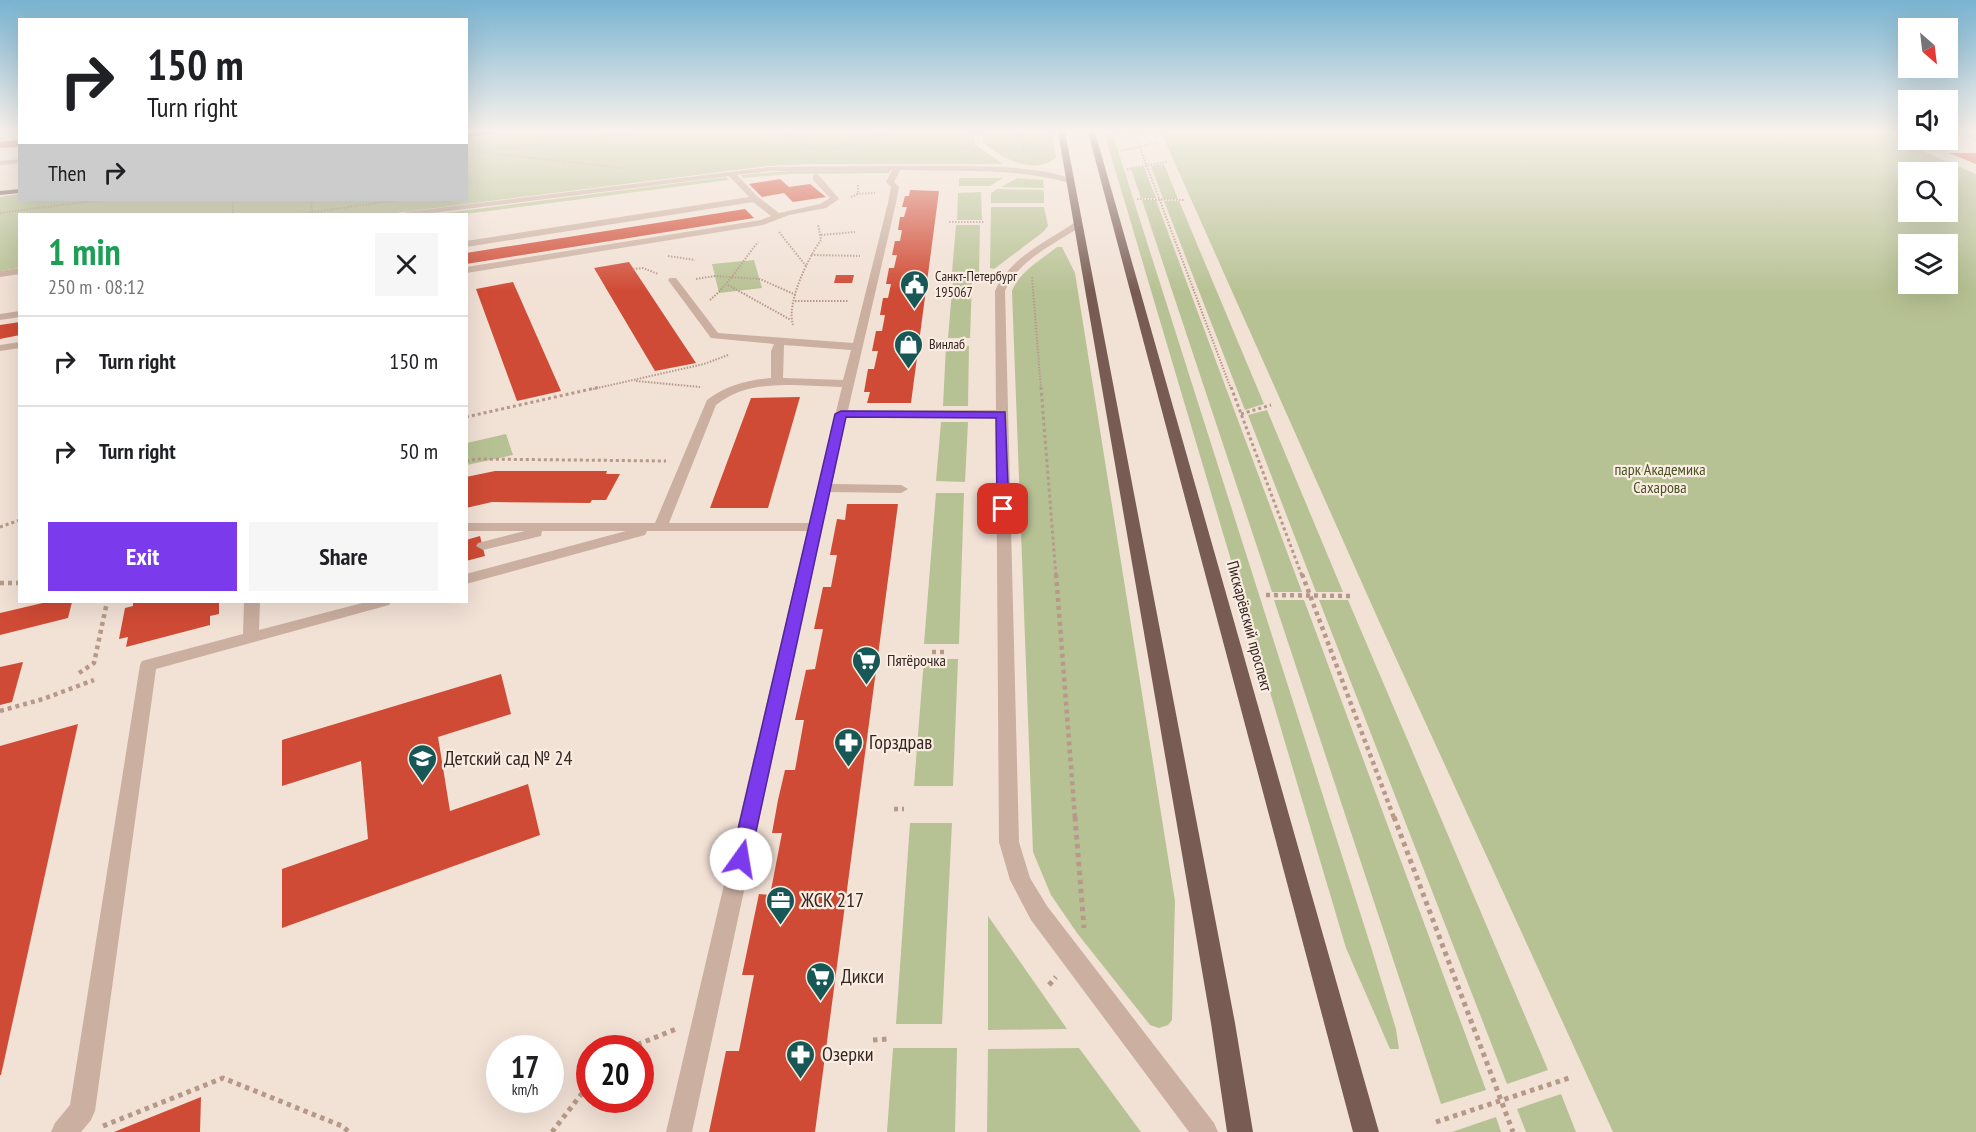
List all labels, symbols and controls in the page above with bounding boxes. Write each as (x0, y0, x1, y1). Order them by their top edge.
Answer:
north arrow (1898, 18, 1958, 78)
map controls (1898, 18, 1958, 294)
text: 150 m (147, 37, 244, 92)
icon: right (48, 42, 126, 120)
text: Turn right (147, 90, 238, 124)
button: sound (1898, 90, 1958, 150)
icon: right (98, 156, 131, 189)
text: Then (48, 159, 86, 187)
button: search (1898, 162, 1958, 222)
text: 1 min (48, 228, 121, 275)
button: close (375, 233, 438, 296)
button: layers (1898, 234, 1958, 294)
place label: Санкт-Петербург 195067 (935, 267, 1018, 301)
public building icon: Санкт-Петербург 195067 (898, 268, 930, 310)
text: 250 m · 08:12 (48, 274, 145, 300)
shop icon: Винлаб (892, 328, 924, 370)
place label: Винлаб (929, 335, 965, 353)
icon: right (48, 345, 81, 378)
text: Turn right (99, 347, 176, 375)
text: 150 m (389, 347, 438, 375)
icon: right (48, 435, 81, 468)
text: Turn right (99, 437, 176, 465)
text: 50 m (399, 437, 438, 465)
park label: парк Академика Сахарова (1614, 459, 1706, 497)
pin (977, 483, 1028, 534)
icon: arrive (986, 492, 1019, 525)
button: Exit (48, 522, 237, 591)
button: Share (249, 522, 438, 591)
street label: Пискарёвский проспект (1223, 559, 1277, 694)
supermarket icon: Пятёрочка (850, 644, 882, 686)
place label: Пятёрочка (887, 650, 946, 670)
pharmacy icon: Горздрав (832, 726, 864, 768)
place label: Горздрав (869, 729, 932, 755)
school or university icon: Детский сад № 24 (407, 742, 439, 784)
place label: Детский сад № 24 (444, 745, 572, 771)
position arrow (709, 827, 773, 891)
office icon: ЖСК 217 (764, 884, 796, 926)
place label: ЖСК 217 (800, 887, 864, 913)
supermarket icon: Дикси (804, 960, 836, 1002)
place label: Дикси (841, 963, 884, 989)
speed limit sign: 20 (576, 1035, 654, 1113)
pharmacy icon: Озерки (785, 1038, 817, 1080)
place label: Озерки (822, 1041, 873, 1067)
text: 17 (511, 1047, 539, 1086)
text: km/h (512, 1080, 538, 1099)

